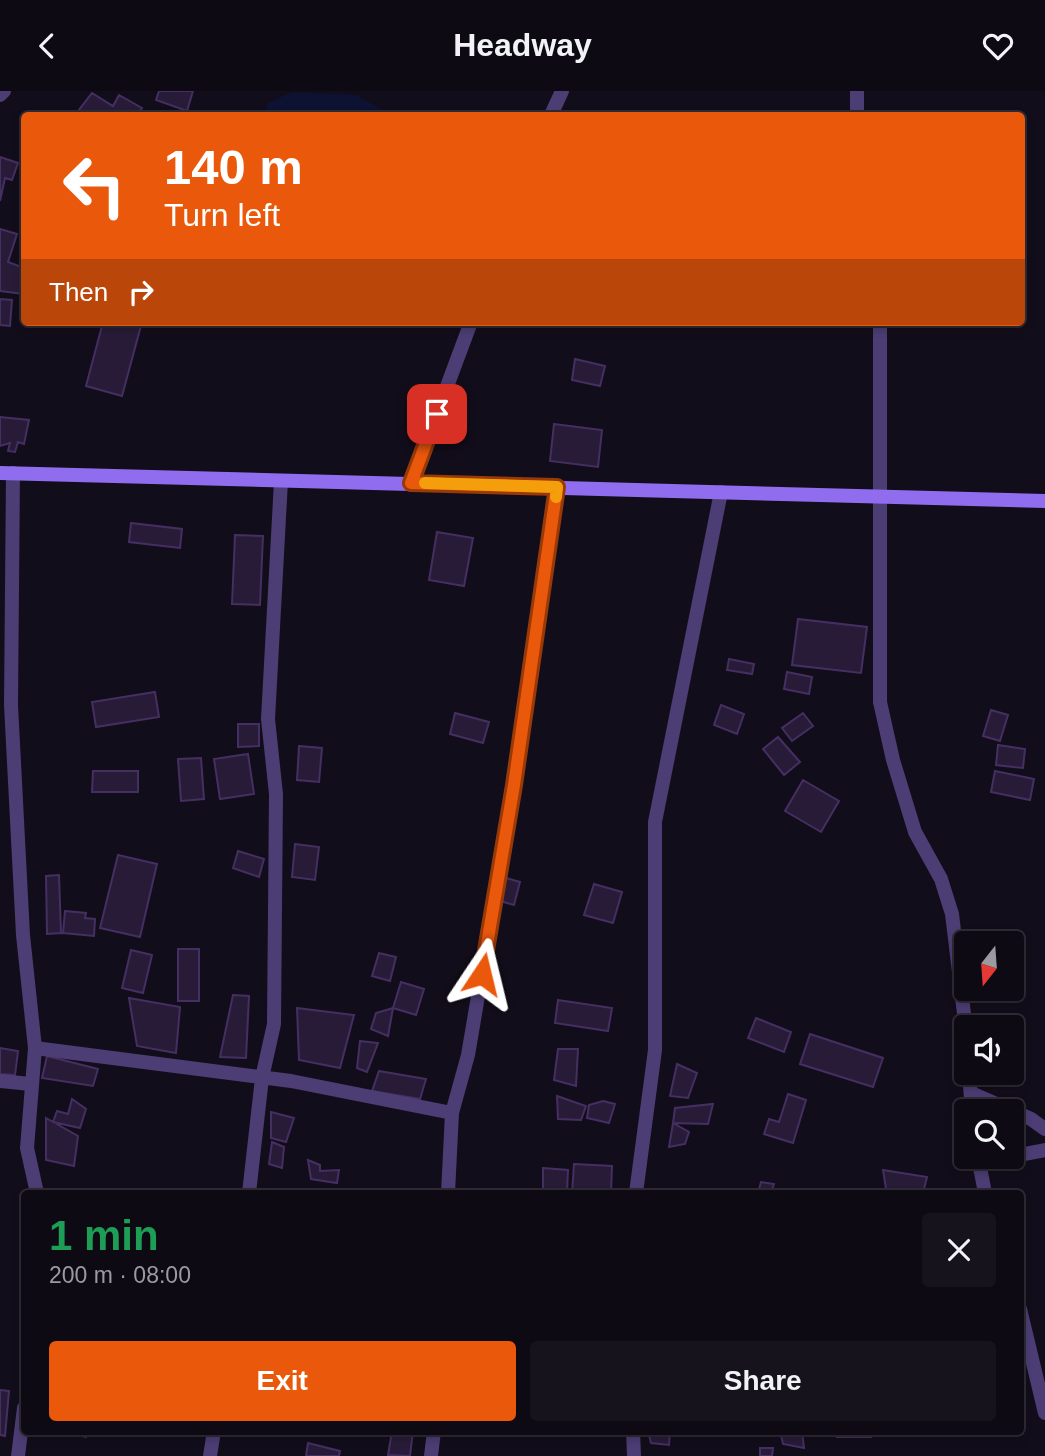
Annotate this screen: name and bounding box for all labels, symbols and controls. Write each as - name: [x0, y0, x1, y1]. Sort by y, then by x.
- icon: back: [28, 27, 66, 65]
- text: Headway: [453, 27, 592, 63]
- icon: heart: [979, 27, 1017, 65]
- icon: left: [49, 140, 140, 231]
- text: 140 m: [164, 140, 303, 194]
- text: Turn left: [164, 197, 280, 233]
- icon: right: [122, 273, 160, 311]
- text: Then: [49, 277, 108, 307]
- pin: [407, 384, 467, 444]
- icon: arrive: [418, 395, 456, 433]
- north arrow: [954, 931, 1024, 1001]
- map controls: [954, 931, 1024, 1169]
- position arrow: [445, 937, 519, 1011]
- button: sound: [954, 1015, 1024, 1085]
- button: search: [954, 1099, 1024, 1169]
- text: 1 min: [49, 1212, 159, 1259]
- button: close: [922, 1213, 996, 1287]
- text: 200 m · 08:00: [49, 1262, 191, 1288]
- button: Exit: [49, 1341, 516, 1421]
- button: Share: [530, 1341, 996, 1421]

